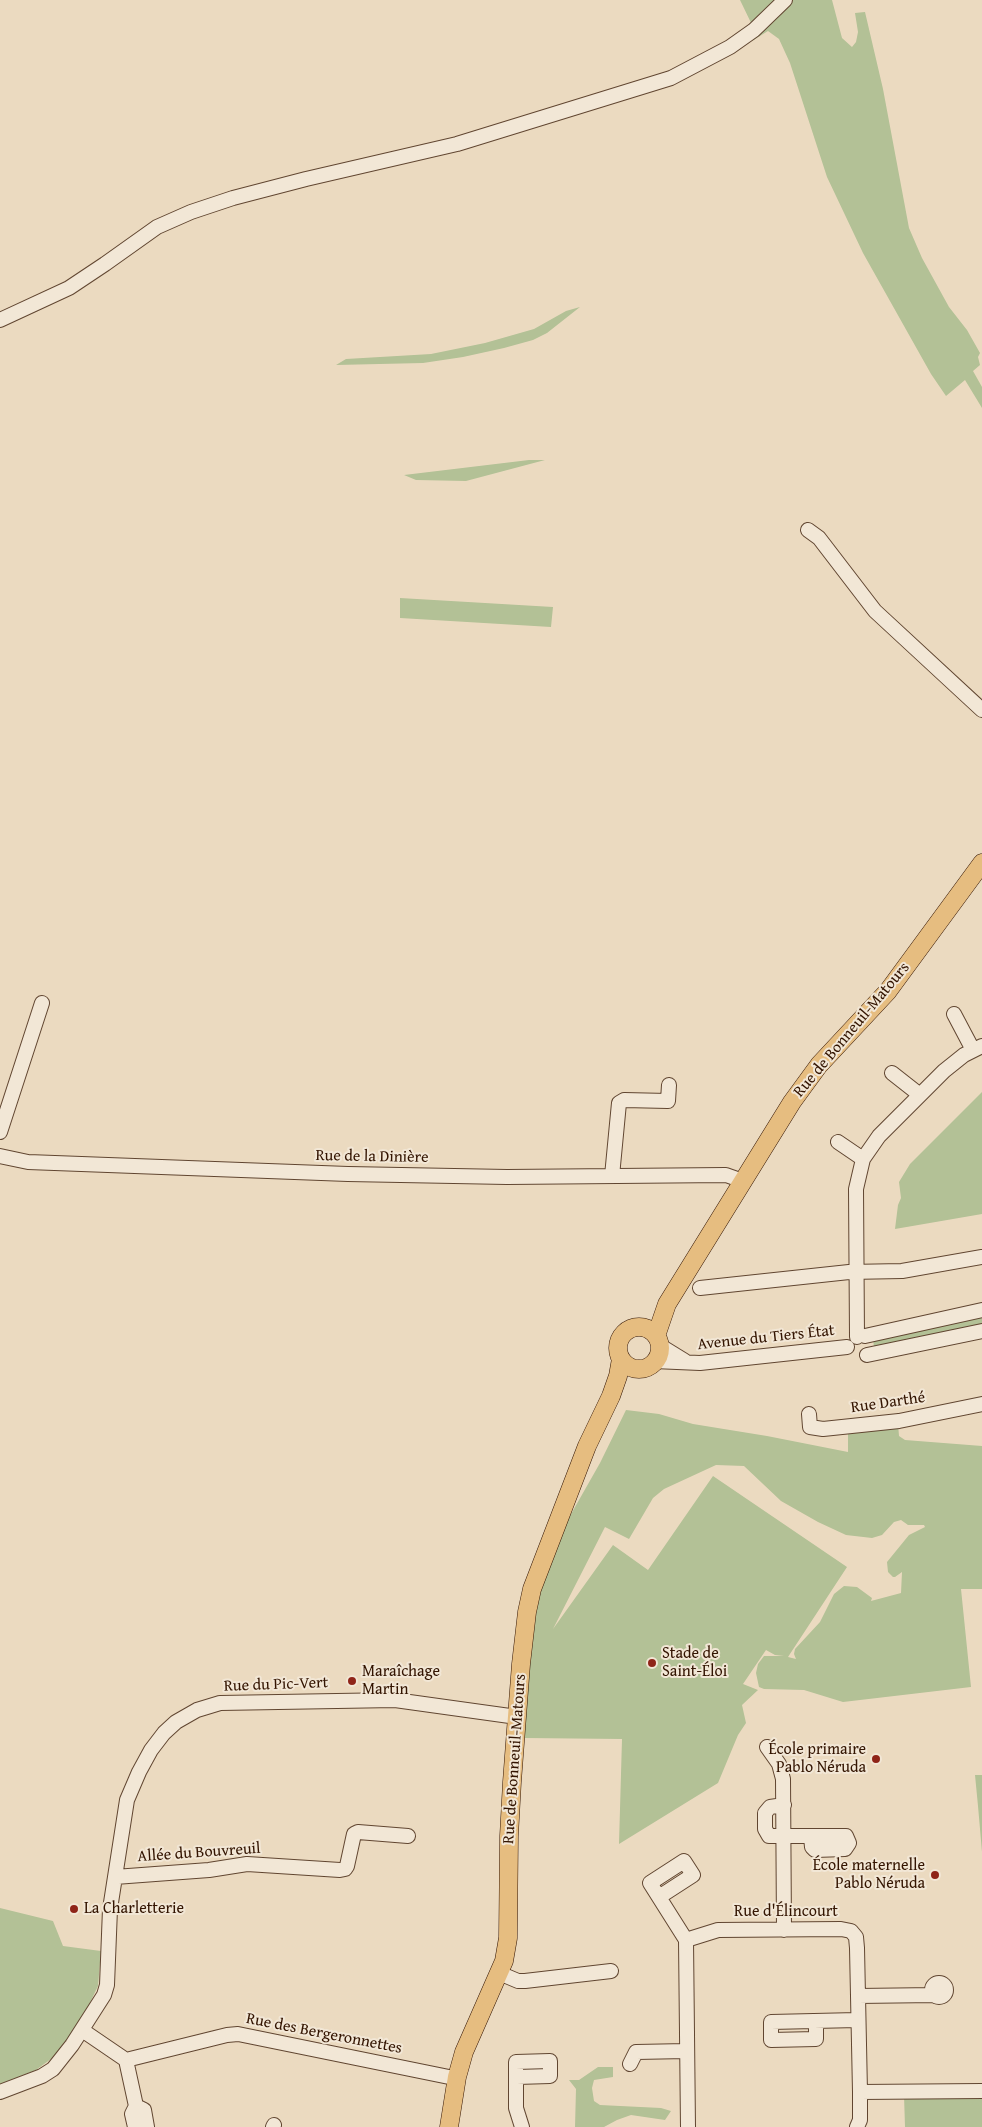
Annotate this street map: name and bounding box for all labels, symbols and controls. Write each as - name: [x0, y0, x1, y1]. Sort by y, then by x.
- street label: Rue de Bonneuil-Matours: [790, 959, 914, 1101]
- street label: Rue de la Dinière: [315, 1146, 429, 1168]
- street label: Avenue du Tiers État: [696, 1321, 836, 1355]
- street label: Rue Darthé: [850, 1388, 926, 1418]
- place label: Stade de Saint-Éloi: [662, 1644, 727, 1682]
- marker: Stade de Saint-Éloi: [646, 1657, 658, 1669]
- place label: Maraîchage Martin: [362, 1662, 440, 1700]
- street label: Rue de Bonneuil-Matours: [499, 1673, 531, 1845]
- street label: Rue du Pic-Vert: [223, 1674, 329, 1696]
- marker: Maraîchage Martin: [346, 1675, 358, 1687]
- place label: École primaire Pablo Néruda: [768, 1740, 866, 1778]
- marker: École primaire Pablo Néruda: [870, 1753, 882, 1765]
- street label: Allée du Bouvreuil: [137, 1839, 261, 1867]
- place label: École maternelle Pablo Néruda: [813, 1856, 925, 1894]
- marker: École maternelle Pablo Néruda: [929, 1869, 941, 1881]
- place label: La Charletterie: [84, 1899, 184, 1919]
- street label: Rue d'Élincourt: [734, 1902, 838, 1922]
- marker: La Charletterie: [68, 1903, 80, 1915]
- street label: Rue des Bergeronnettes: [244, 2009, 404, 2059]

